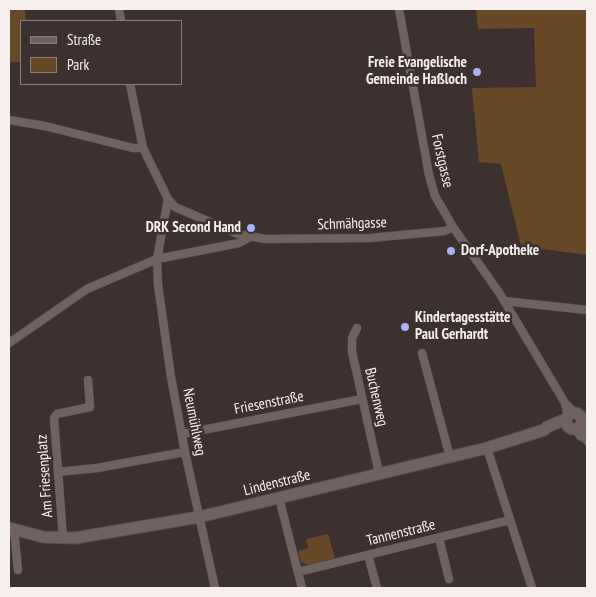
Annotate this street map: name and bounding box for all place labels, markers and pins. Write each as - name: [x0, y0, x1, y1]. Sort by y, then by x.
- place label: Freie Evangelische Gemeinde Haßloch: [366, 54, 467, 89]
- marker: Freie Evangelische Gemeinde Haßloch: [471, 66, 483, 78]
- place label: DRK Second Hand: [146, 219, 241, 237]
- marker: DRK Second Hand: [245, 222, 257, 234]
- place label: Dorf-Apotheke: [461, 242, 539, 260]
- marker: Dorf-Apotheke: [445, 245, 457, 257]
- place label: Kindertagesstätte Paul Gerhardt: [415, 309, 511, 344]
- marker: Kindertagesstätte Paul Gerhardt: [399, 321, 411, 333]

